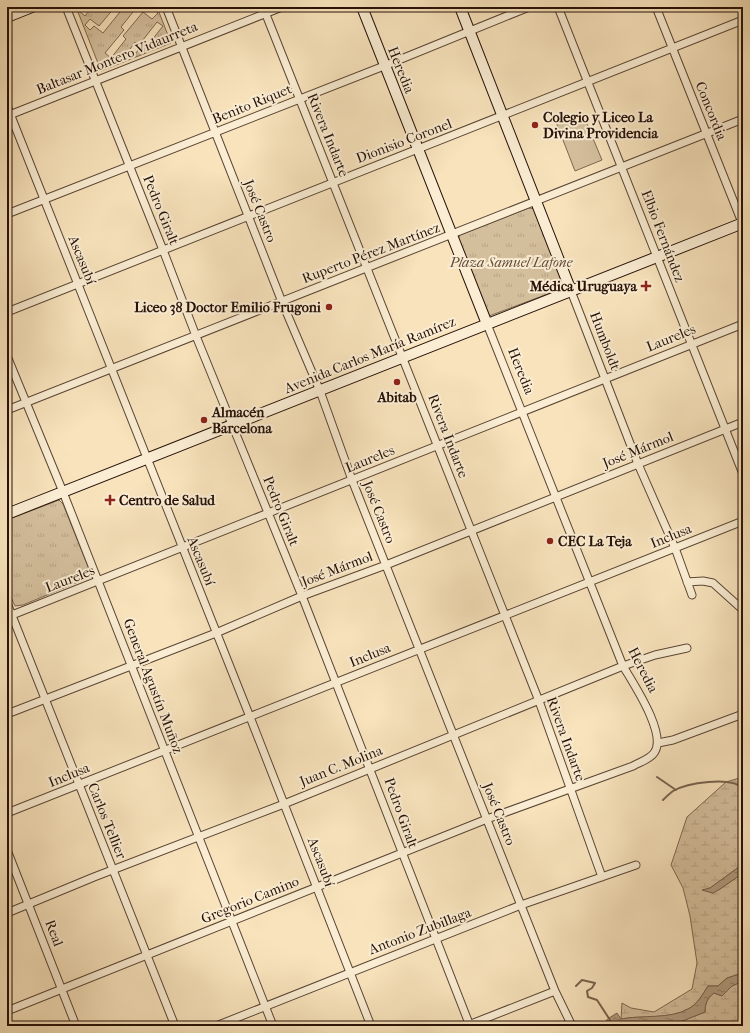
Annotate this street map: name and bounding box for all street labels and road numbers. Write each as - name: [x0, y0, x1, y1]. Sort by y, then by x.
- street label: Baltasar Montero Vidaurreta: [34, 18, 201, 98]
- street label: Heredia: [384, 44, 418, 96]
- street label: Concordia: [692, 79, 731, 143]
- street label: Benito Riquet: [210, 80, 294, 128]
- street label: Rivera Indarte: [304, 91, 353, 179]
- street label: Dionisio Coronel: [354, 115, 454, 167]
- street label: Pedro Giralt: [139, 173, 183, 247]
- street label: José Castro: [239, 176, 280, 245]
- street label: Elbio Fernández: [638, 187, 688, 285]
- street label: Ruperto Pérez Martínez: [300, 219, 442, 287]
- street label: Ascasubí: [64, 232, 100, 288]
- street label: Humboldt: [586, 309, 624, 373]
- street label: Avenida Carlos María Ramírez: [281, 313, 458, 398]
- street label: Laureles: [644, 320, 698, 356]
- street label: Heredia: [504, 345, 538, 397]
- street label: Rivera Indarte: [424, 392, 472, 481]
- street label: José Mármol: [599, 428, 676, 472]
- street label: Laureles: [343, 441, 397, 477]
- street label: Pedro Giralt: [259, 474, 303, 548]
- street label: José Castro: [358, 477, 399, 546]
- street label: Inclusa: [648, 520, 695, 552]
- street label: Ascasubí: [183, 533, 219, 589]
- street label: José Mármol: [298, 548, 375, 591]
- street label: Laureles: [43, 562, 97, 596]
- street label: General Agustín Muñoz: [119, 616, 187, 756]
- street label: Inclusa: [347, 639, 394, 671]
- street label: Heredia: [624, 644, 662, 696]
- street label: Rivera Indarte: [543, 694, 589, 784]
- street label: Juan C. Molina: [296, 741, 385, 791]
- street label: Inclusa: [46, 759, 93, 791]
- street label: Pedro Giralt: [380, 775, 422, 851]
- street label: José Castro: [478, 779, 519, 848]
- street label: Carlos Tellier: [84, 780, 130, 862]
- street label: Ascasubí: [304, 834, 338, 890]
- street label: Gregorio Camino: [199, 873, 301, 927]
- street label: Antonio Zubillaga: [366, 903, 474, 959]
- street label: Real: [41, 917, 67, 949]

